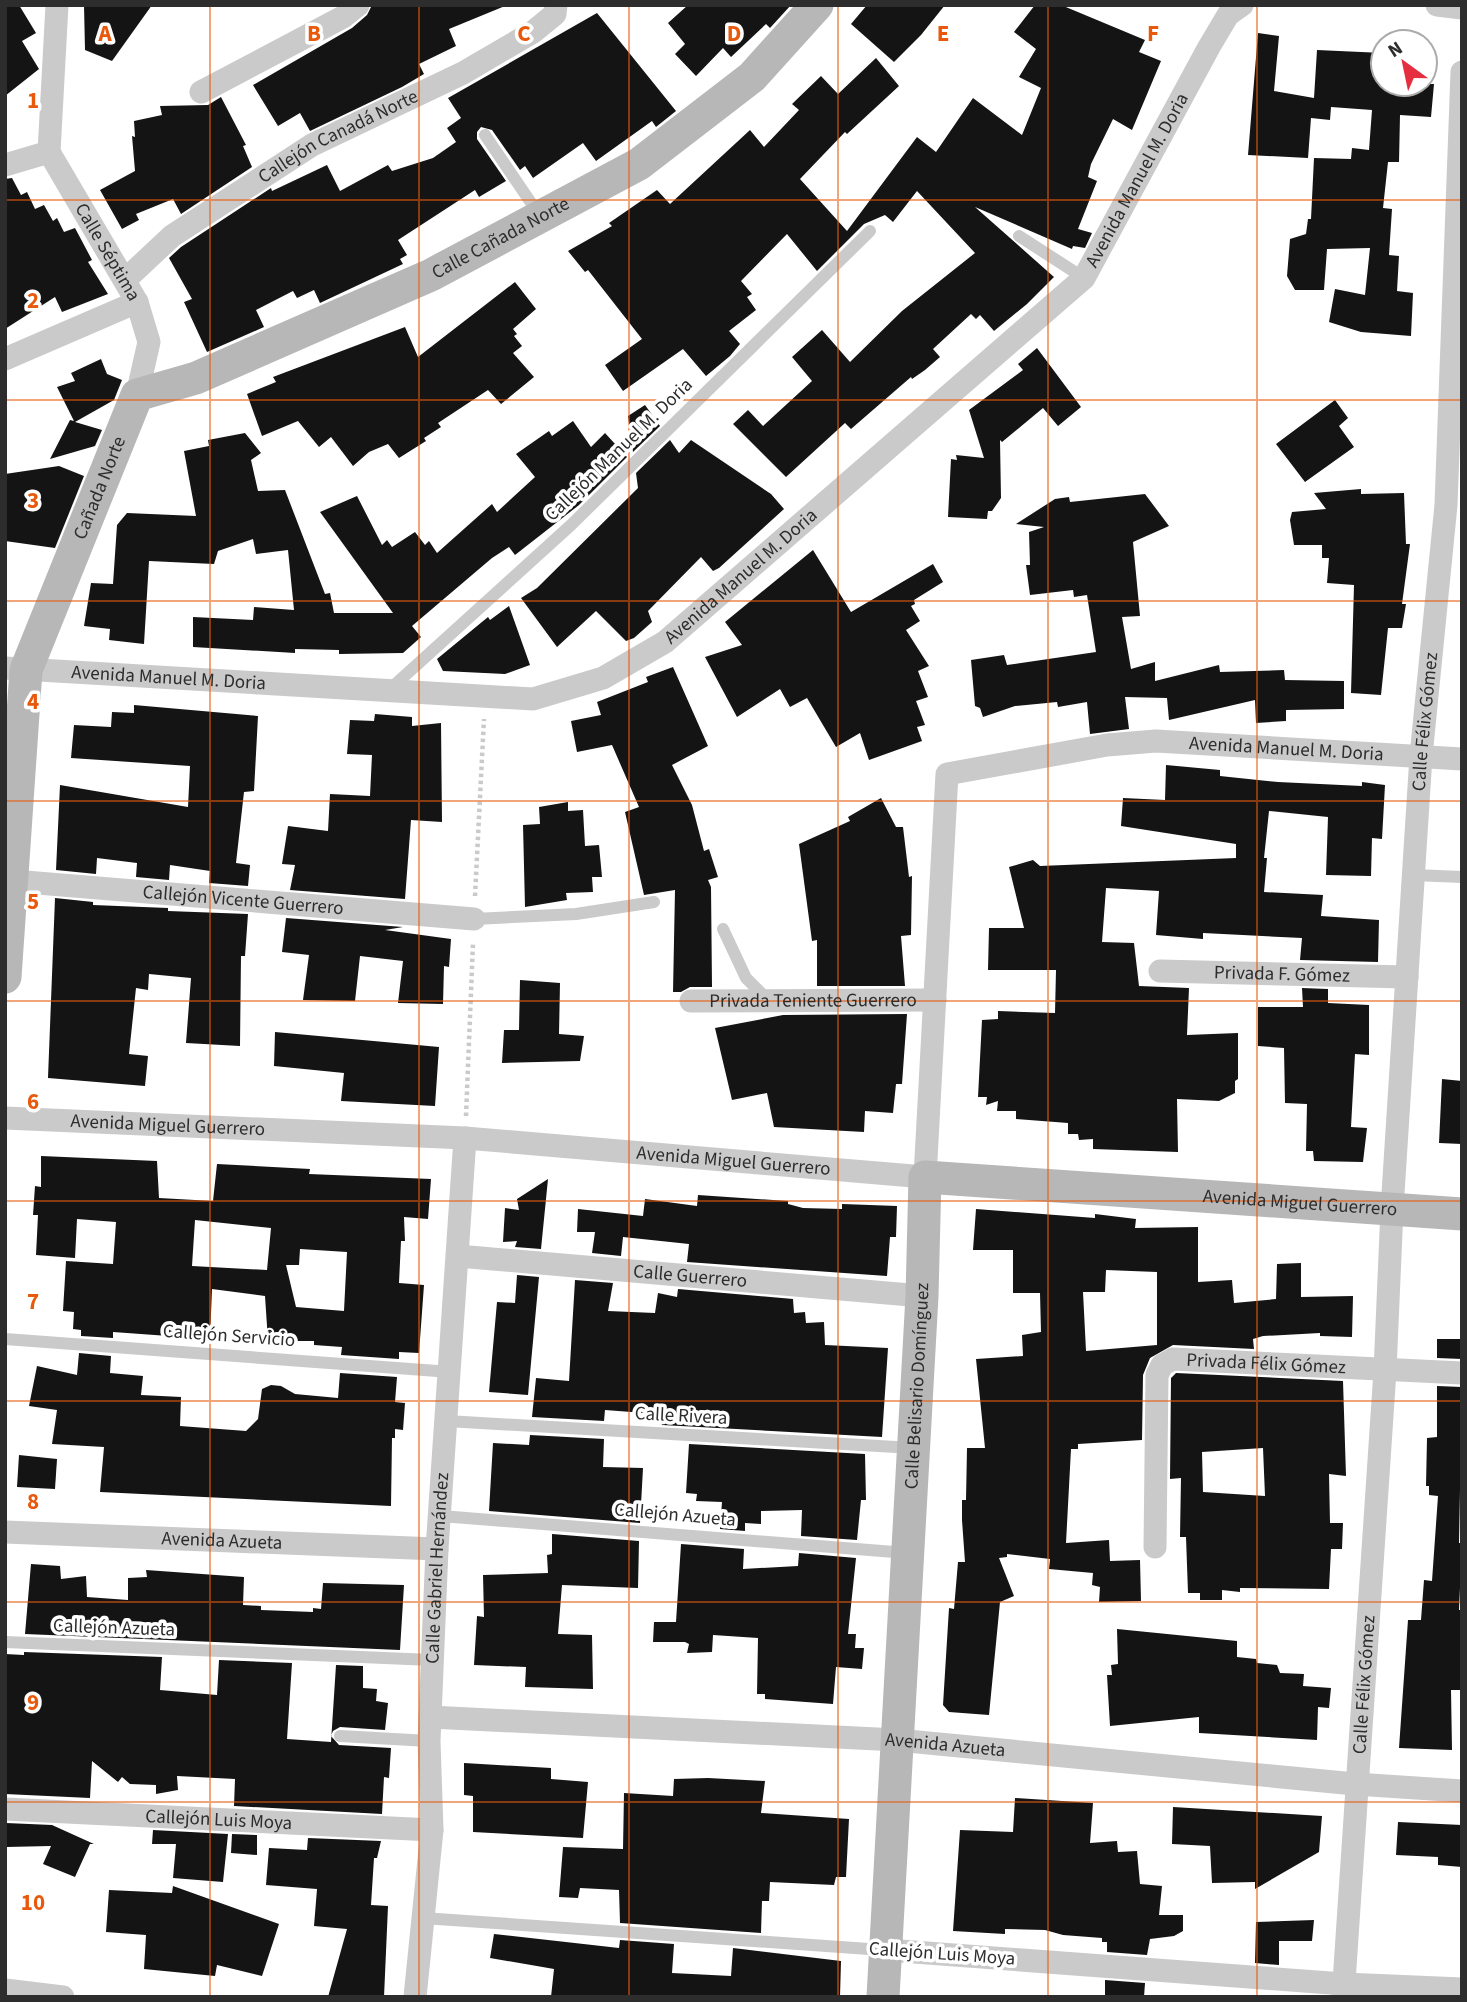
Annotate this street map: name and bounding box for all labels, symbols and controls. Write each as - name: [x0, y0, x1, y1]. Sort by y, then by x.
- text: A: [97, 17, 112, 50]
- text: B: [307, 17, 321, 50]
- text: C: [517, 17, 531, 50]
- text: D: [727, 17, 741, 50]
- text: E: [937, 17, 949, 50]
- text: F: [1147, 17, 1159, 50]
- north arrow: [1369, 28, 1439, 98]
- text: N: [1383, 35, 1408, 65]
- street label: Callejón Canadá Norte: [253, 83, 423, 190]
- text: 1: [27, 84, 39, 117]
- street label: Avenida Manuel M. Doria: [1079, 88, 1195, 272]
- street label: Calle Cañada Norte: [427, 190, 574, 286]
- street label: Calle Séptima: [68, 198, 147, 306]
- text: 2: [27, 284, 39, 317]
- street label: Callejón Manuel M. Doria: [539, 372, 699, 528]
- street label: Cañada Norte: [67, 432, 132, 544]
- text: 3: [27, 484, 39, 517]
- street label: Avenida Manuel M. Doria: [658, 502, 823, 650]
- street label: Calle Félix Gómez: [1405, 651, 1445, 792]
- street label: Avenida Manuel M. Doria: [71, 658, 267, 697]
- text: 4: [27, 685, 39, 718]
- street label: Avenida Manuel M. Doria: [1188, 729, 1384, 768]
- street label: Callejón Vicente Guerrero: [142, 878, 345, 922]
- text: 5: [27, 885, 39, 918]
- street label: Privada F. Gómez: [1214, 959, 1350, 989]
- street label: Privada Teniente Guerrero: [709, 987, 917, 1014]
- text: 6: [27, 1085, 39, 1118]
- street label: Avenida Miguel Guerrero: [70, 1107, 266, 1143]
- street label: Avenida Miguel Guerrero: [635, 1139, 832, 1182]
- street label: Avenida Miguel Guerrero: [1202, 1183, 1398, 1223]
- street label: Calle Guerrero: [632, 1258, 748, 1294]
- street label: Calle Belisario Domínguez: [898, 1282, 936, 1490]
- text: 7: [27, 1285, 39, 1318]
- street label: Callejón Servicio: [162, 1318, 296, 1354]
- street label: Privada Félix Gómez: [1186, 1346, 1347, 1381]
- street label: Calle Rivera: [634, 1400, 728, 1432]
- street label: Calle Gabriel Hernández: [419, 1472, 456, 1664]
- text: 8: [27, 1485, 39, 1518]
- street label: Callejón Azueta: [613, 1496, 737, 1534]
- street label: Avenida Azueta: [161, 1525, 283, 1556]
- street label: Callejón Azueta: [53, 1612, 175, 1644]
- street label: Calle Félix Gómez: [1346, 1614, 1382, 1755]
- text: 9: [27, 1686, 39, 1719]
- street label: Avenida Azueta: [884, 1726, 1007, 1764]
- street label: Callejón Luis Moya: [145, 1802, 293, 1837]
- text: 10: [21, 1886, 45, 1919]
- street label: Callejón Luis Moya: [868, 1935, 1016, 1973]

